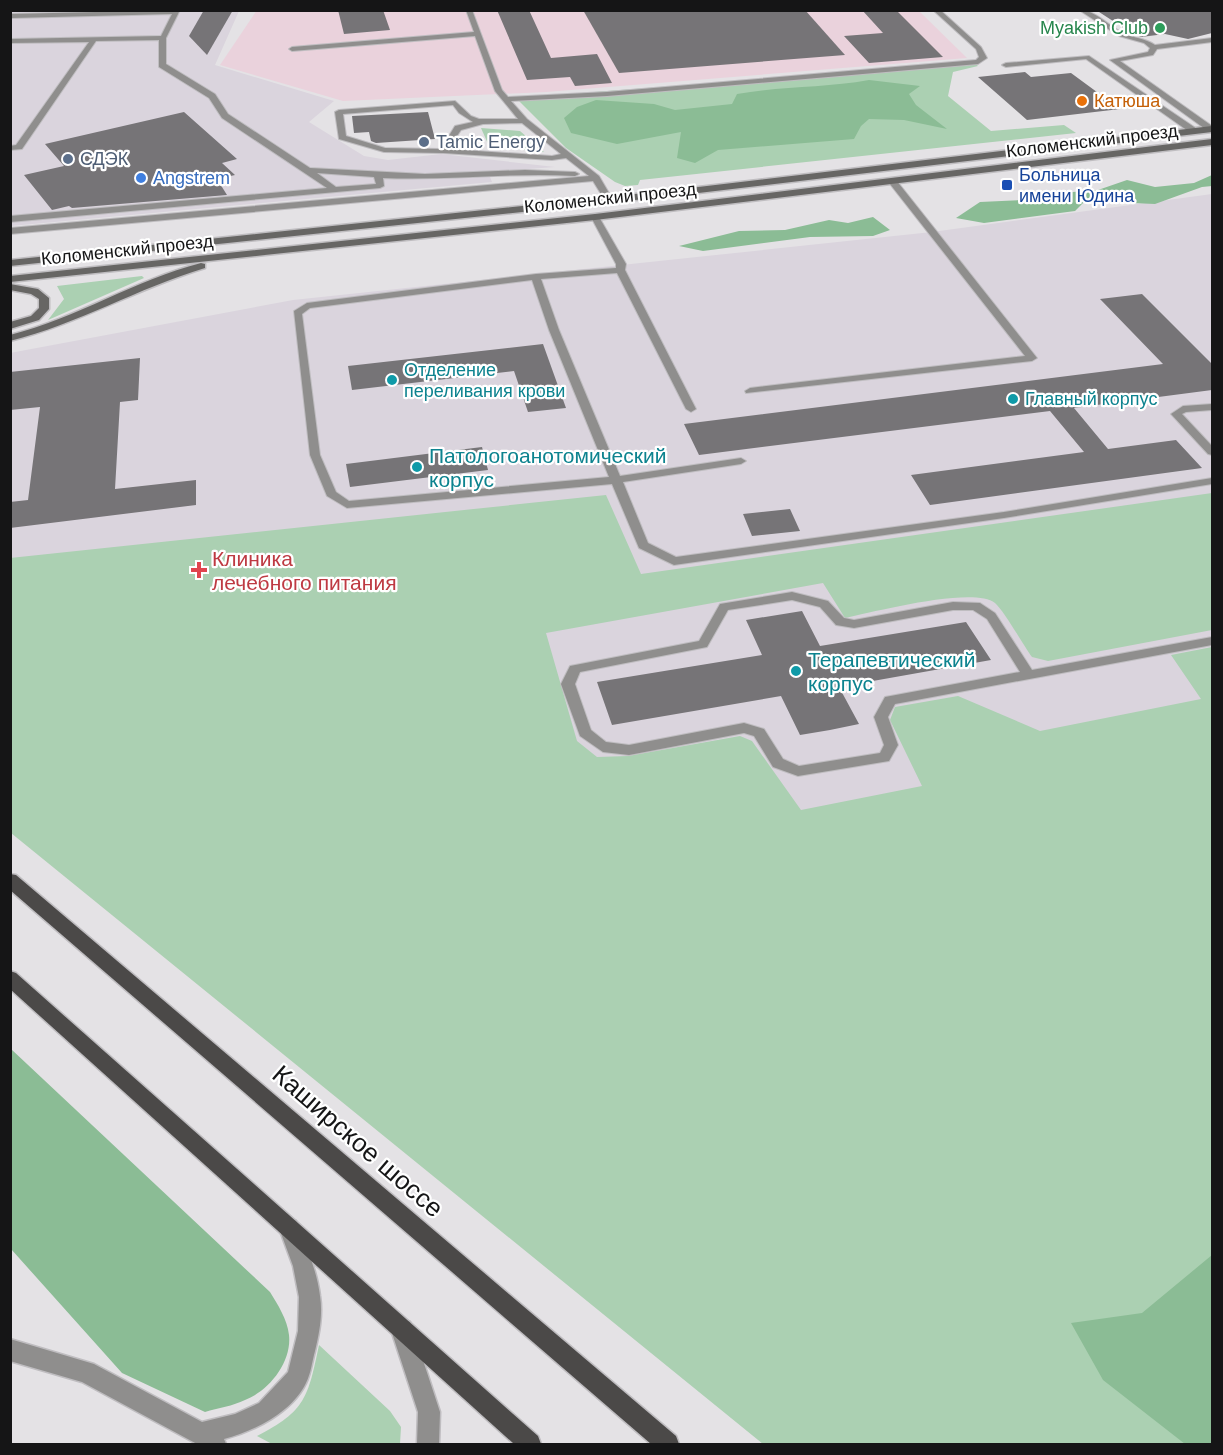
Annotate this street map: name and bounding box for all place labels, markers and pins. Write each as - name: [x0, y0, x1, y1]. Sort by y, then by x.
- place label: Myakish Club: [1040, 18, 1148, 38]
- marker: Myakish Club: [1153, 21, 1167, 35]
- place label: Катюша: [1094, 91, 1161, 111]
- marker: Катюша: [1075, 94, 1089, 108]
- place label: Tamic Energy: [436, 132, 545, 152]
- marker: Tamic Energy: [417, 135, 431, 149]
- place label: СДЭК: [80, 149, 129, 169]
- marker: СДЭК: [61, 152, 75, 166]
- place label: Больница имени Юдина: [1019, 165, 1135, 206]
- place label: Angstrem: [153, 168, 230, 188]
- marker: Angstrem: [134, 171, 148, 185]
- marker: Больница имени Юдина: [1000, 178, 1014, 192]
- place label: Отделение переливания крови: [404, 360, 565, 401]
- marker: Отделение переливания крови: [385, 373, 399, 387]
- place label: Главный корпус: [1025, 389, 1157, 409]
- marker: Главный корпус: [1006, 392, 1020, 406]
- place label: Патологоанотомический корпус: [429, 444, 666, 491]
- marker: Патологоанотомический корпус: [410, 460, 424, 474]
- place label: Клиника лечебного питания: [212, 547, 397, 594]
- marker: Клиника лечебного питания: [190, 561, 208, 579]
- place label: Терапевтический корпус: [808, 648, 976, 695]
- marker: Терапевтический корпус: [789, 664, 803, 678]

